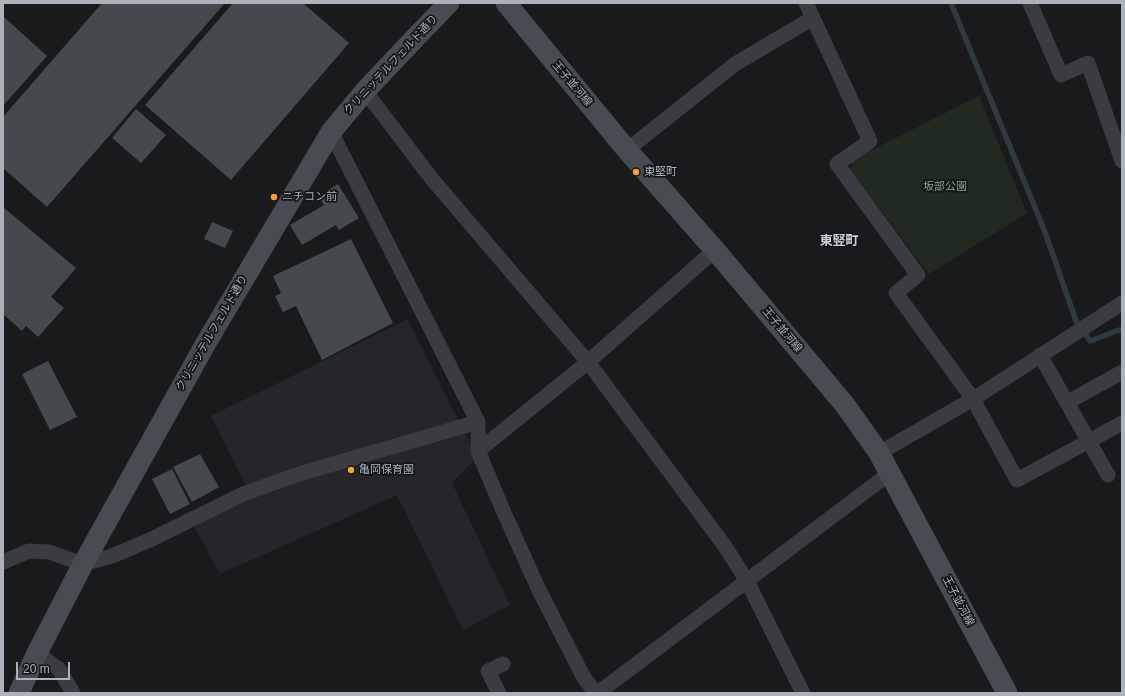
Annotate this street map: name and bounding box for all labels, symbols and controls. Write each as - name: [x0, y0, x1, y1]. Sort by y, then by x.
- street label: クリニッテルフェルド通り: [341, 12, 441, 118]
- street label: 王子並河線: [549, 59, 595, 109]
- place label: 東堅町: [644, 165, 677, 179]
- marker: 東堅町: [631, 167, 641, 177]
- park label: 坂部公園: [923, 180, 967, 194]
- place label: ニチコン前: [282, 190, 337, 204]
- marker: ニチコン前: [269, 192, 279, 202]
- district label: 東竪町: [820, 233, 858, 249]
- street label: クリニッテルフェルド通り: [173, 273, 251, 393]
- street label: 王子並河線: [759, 305, 805, 355]
- place label: 亀岡保育園: [359, 463, 414, 477]
- marker: 亀岡保育園: [346, 465, 356, 475]
- street label: 王子並河線: [939, 574, 977, 628]
- scale bar: [18, 654, 72, 680]
- text: 20 m: [23, 662, 50, 676]

